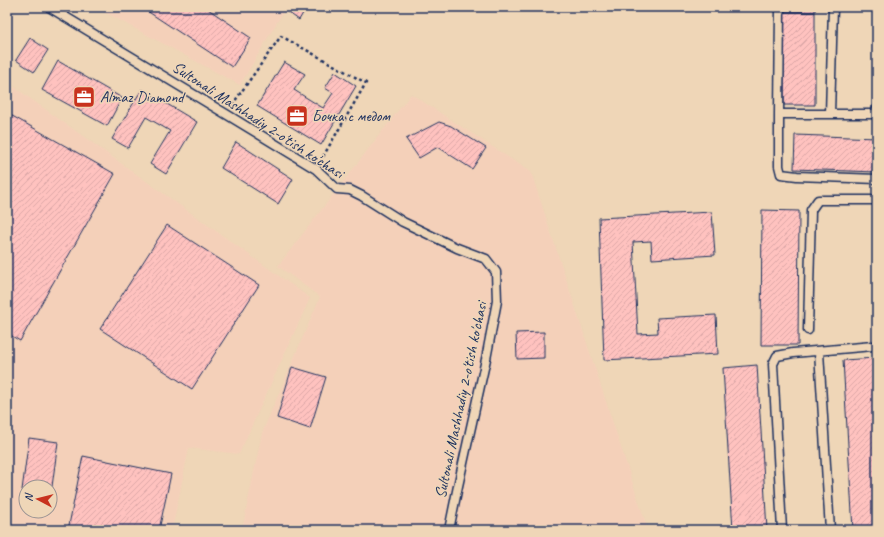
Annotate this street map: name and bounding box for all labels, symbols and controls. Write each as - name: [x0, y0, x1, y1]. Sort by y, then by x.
- street label: Sultonali Mashhadiy 2-o'tish ko'chasi: [169, 57, 349, 184]
- office icon: Almaz Diamond: [71, 84, 97, 110]
- place label: Almaz Diamond: [100, 87, 186, 107]
- office icon: Бочка с медом: [284, 103, 310, 129]
- place label: Бочка с медом: [312, 106, 391, 126]
- street label: Sultonali Mashhadiy 2-o'tish ko'chasi: [430, 298, 492, 500]
- north arrow: [18, 479, 58, 519]
- text: N: [21, 491, 36, 502]

